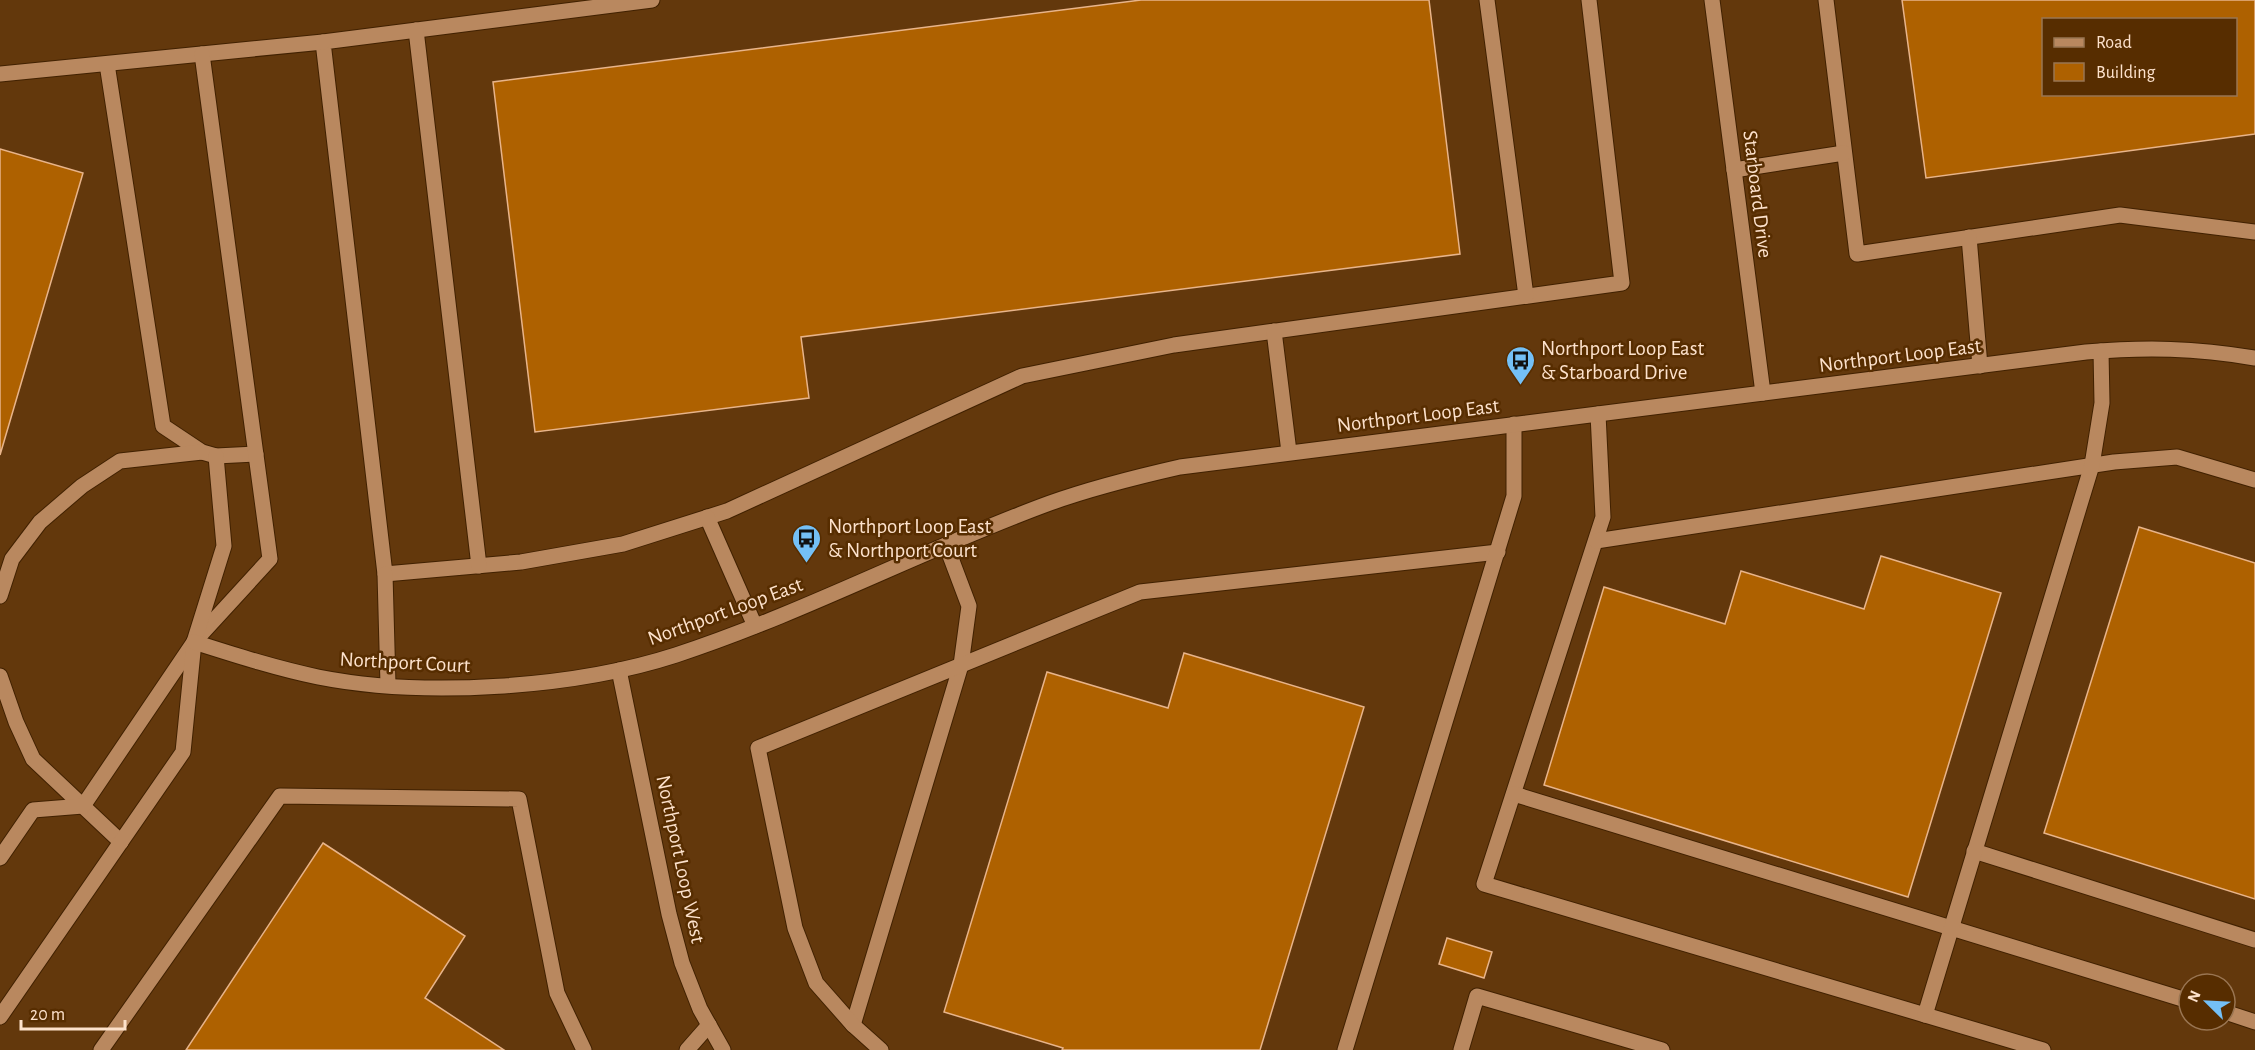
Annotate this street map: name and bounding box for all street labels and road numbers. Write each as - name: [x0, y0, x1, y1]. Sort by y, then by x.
- street label: Starboard Drive: [1739, 129, 1776, 259]
- street label: Northport Loop East: [1818, 335, 1983, 376]
- street label: Northport Loop East: [1336, 395, 1501, 436]
- street label: Northport Loop East: [645, 574, 806, 649]
- street label: Northport Court: [339, 649, 471, 676]
- street label: Northport Loop West: [652, 773, 709, 945]

